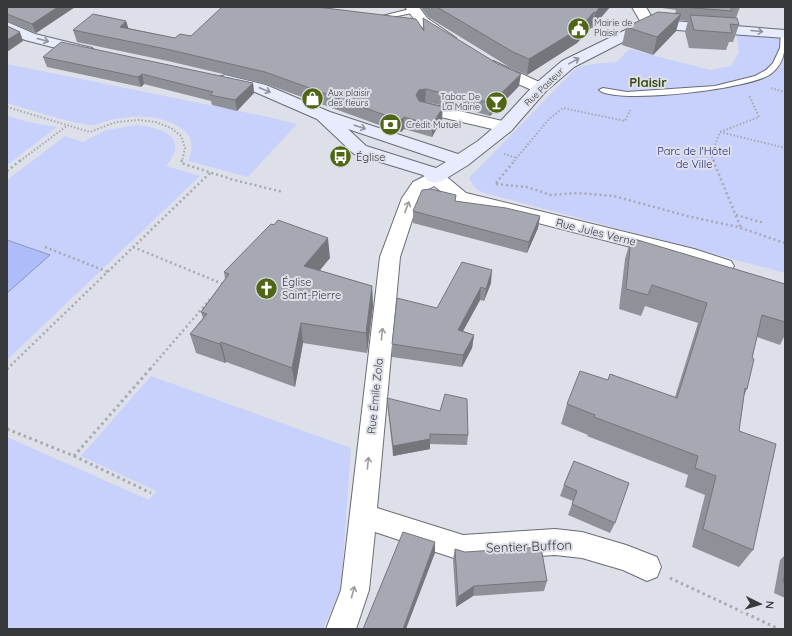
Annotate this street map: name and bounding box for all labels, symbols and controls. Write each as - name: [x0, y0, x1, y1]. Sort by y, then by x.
- public building icon: Mairie de Plaisir: [566, 15, 592, 41]
- place label: Mairie de Plaisir: [594, 17, 632, 38]
- one-way arrow: [750, 27, 763, 35]
- one-way arrow: [36, 37, 49, 44]
- one-way arrow: [568, 57, 580, 65]
- street label: Rue Pasteur: [522, 65, 566, 108]
- district label: Plaisir: [629, 74, 667, 90]
- shop icon: Aux plaisir des fleurs: [300, 85, 326, 111]
- one-way arrow: [259, 87, 271, 95]
- place label: Aux plaisir des fleurs: [328, 87, 371, 108]
- bar icon: Tabac De La Mairie: [483, 89, 509, 115]
- place label: Tabac De La Mairie: [440, 91, 480, 112]
- bank icon: Crédit Mutuel: [377, 112, 403, 138]
- place label: Crédit Mutuel: [406, 119, 461, 130]
- one-way arrow: [353, 124, 365, 132]
- bus stop icon: Église: [328, 144, 354, 170]
- park label: Parc de l'Hôtel de Ville: [657, 144, 731, 171]
- place label: Église: [356, 150, 385, 164]
- one-way arrow: [404, 202, 412, 214]
- street label: Rue Jules Verne: [554, 215, 638, 249]
- church icon: Église Saint-Pierre: [254, 275, 280, 301]
- place label: Église Saint-Pierre: [282, 275, 341, 302]
- one-way arrow: [378, 328, 385, 341]
- street label: Rue Émile Zola: [364, 358, 386, 434]
- one-way arrow: [364, 457, 372, 470]
- street label: Sentier Buffon: [486, 537, 572, 555]
- north arrow: [740, 584, 780, 624]
- one-way arrow: [350, 586, 358, 599]
- text: N: [763, 600, 777, 610]

